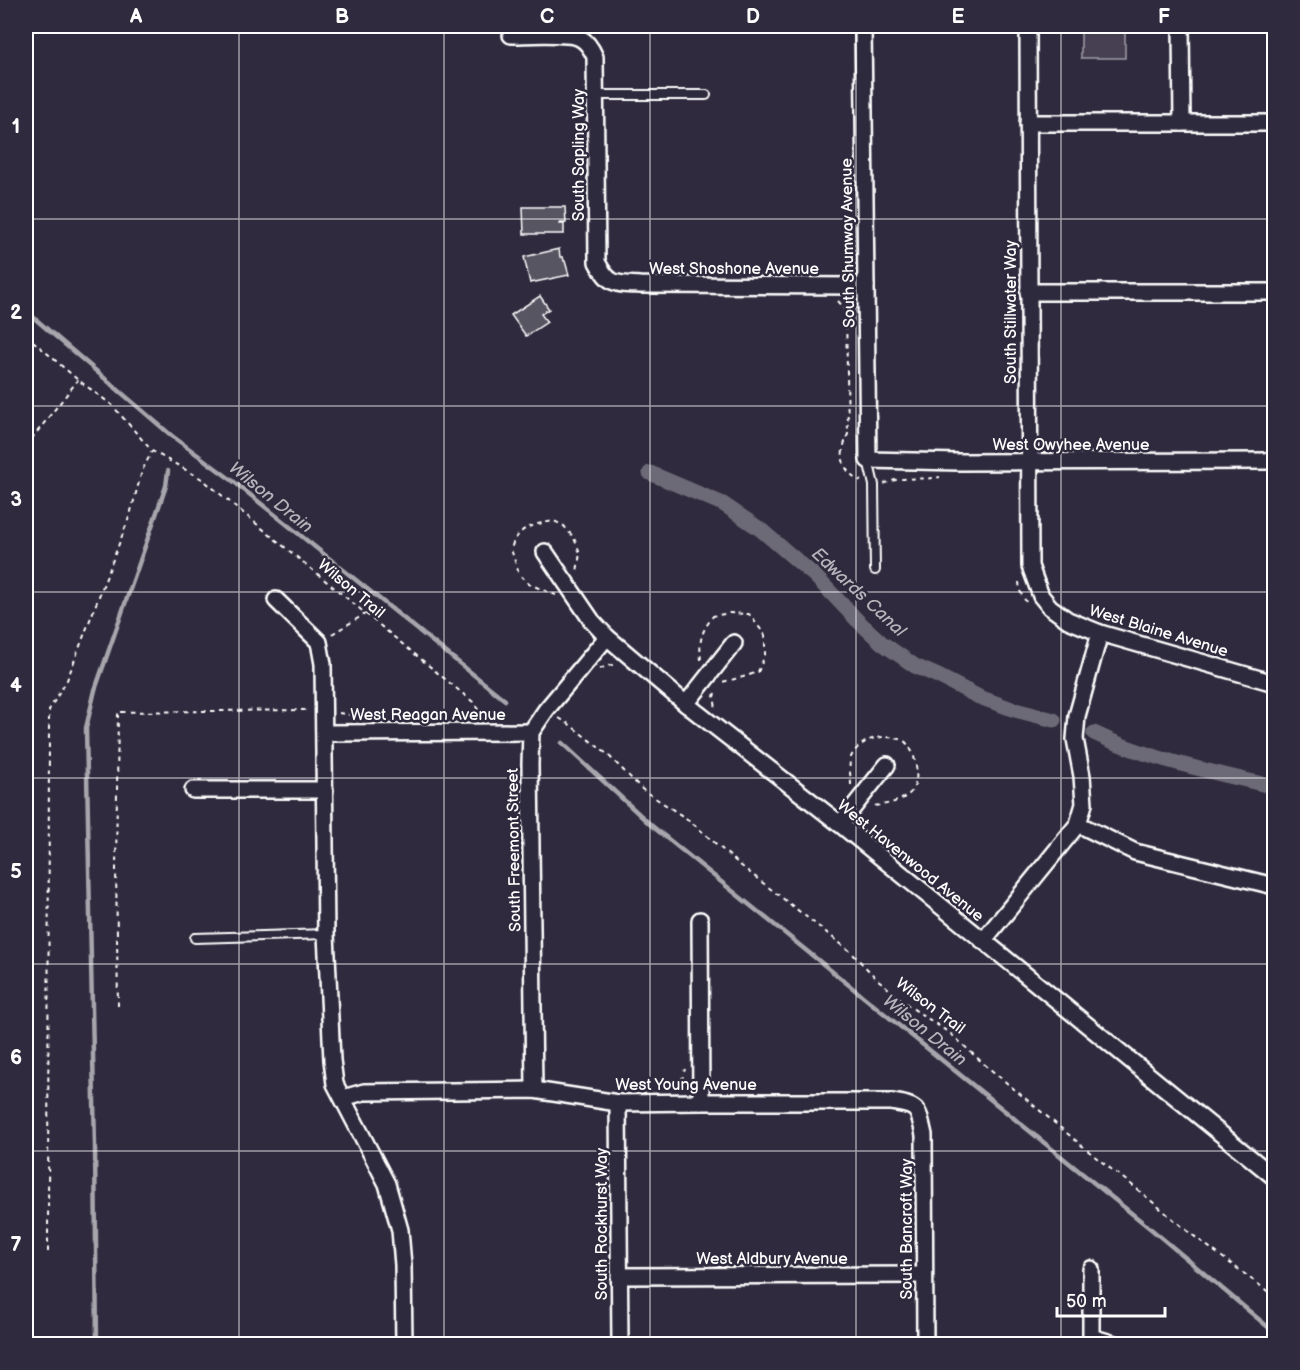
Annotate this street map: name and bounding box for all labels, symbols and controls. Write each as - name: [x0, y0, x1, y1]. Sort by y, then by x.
- text: A: [129, 5, 143, 29]
- text: B: [335, 5, 349, 29]
- text: C: [540, 5, 554, 29]
- text: D: [746, 5, 760, 29]
- text: E: [952, 5, 965, 29]
- text: F: [1158, 5, 1170, 29]
- street label: South Sapling Way: [570, 88, 589, 221]
- text: 1: [12, 115, 20, 139]
- street label: South Shumway Avenue: [838, 157, 859, 328]
- street label: South Stillwater Way: [1002, 239, 1021, 384]
- street label: West Shoshone Avenue: [649, 260, 820, 279]
- text: 2: [10, 301, 22, 325]
- street label: West Owyhee Avenue: [993, 436, 1150, 455]
- water label: Wilson Drain: [225, 457, 317, 538]
- text: 3: [10, 488, 22, 512]
- water label: Edwards Canal: [807, 543, 911, 642]
- street label: Wilson Trail: [314, 556, 388, 623]
- street label: West Blaine Avenue: [1087, 601, 1231, 662]
- text: 4: [10, 674, 22, 698]
- street label: West Reagan Avenue: [350, 706, 506, 725]
- street label: South Freemont Street: [504, 768, 525, 932]
- street label: West Havenwood Avenue: [833, 796, 988, 926]
- text: 5: [10, 860, 22, 884]
- street label: Wilson Trail: [892, 974, 968, 1038]
- water label: Wilson Drain: [879, 990, 971, 1071]
- text: 6: [10, 1046, 22, 1070]
- street label: West Young Avenue: [615, 1076, 757, 1095]
- street label: South Rockhurst Way: [593, 1147, 612, 1300]
- street label: South Bancroft Way: [898, 1158, 917, 1300]
- text: 7: [10, 1233, 22, 1257]
- street label: West Aldbury Avenue: [696, 1250, 848, 1269]
- scale bar: [1057, 1280, 1165, 1318]
- text: 50 m: [1066, 1291, 1107, 1312]

